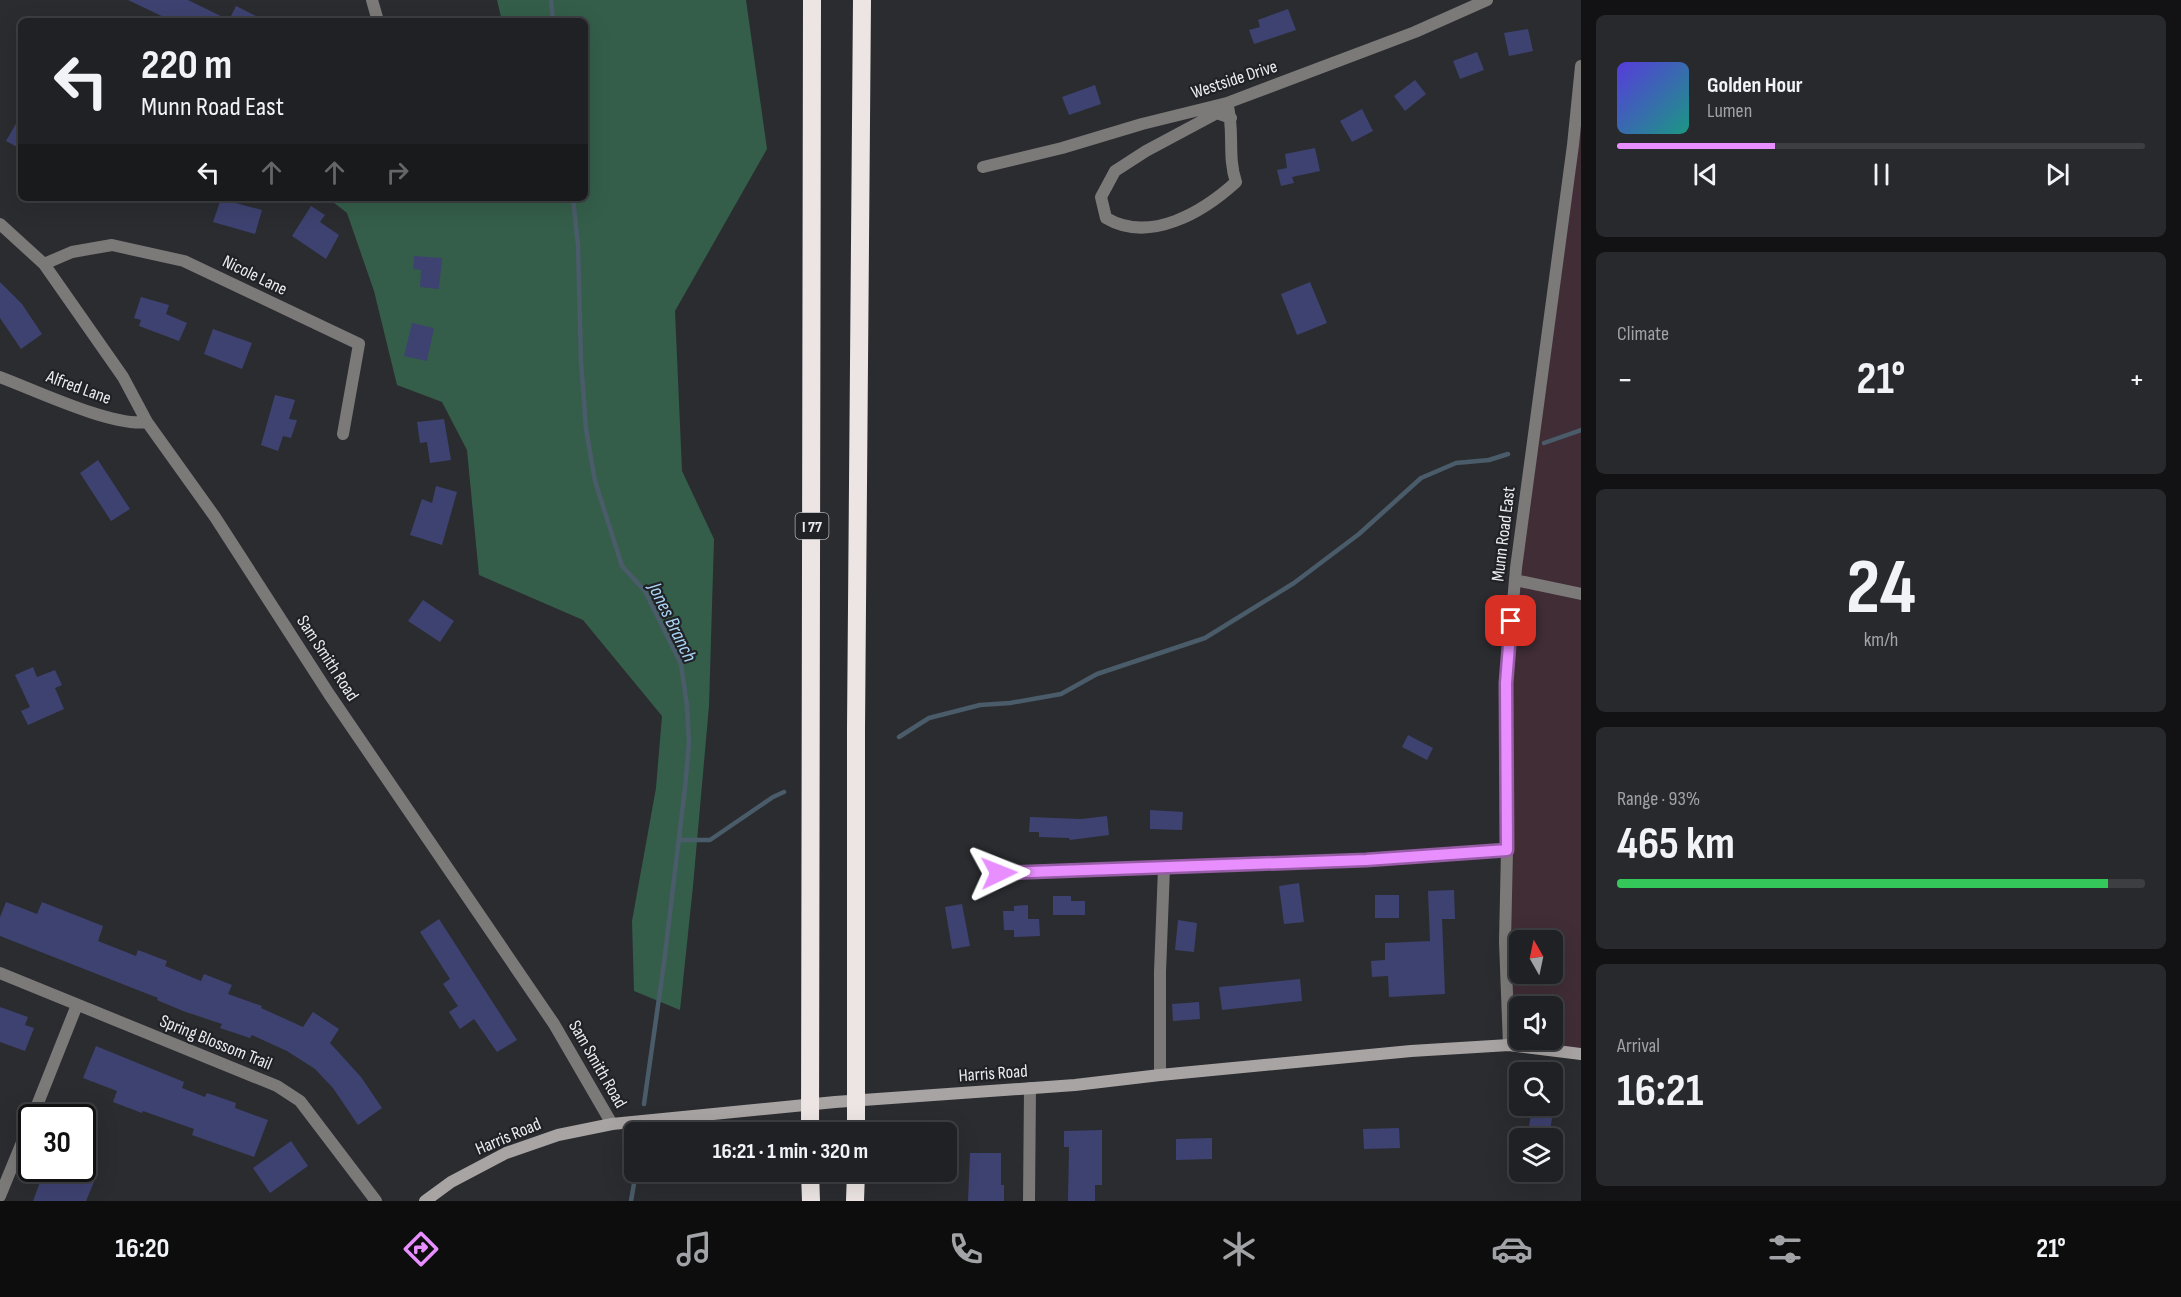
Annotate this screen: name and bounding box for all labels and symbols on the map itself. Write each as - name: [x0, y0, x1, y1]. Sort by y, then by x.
- street label: Westside Drive: [1188, 56, 1280, 103]
- street label: Nicole Lane: [219, 251, 290, 300]
- street label: Alfred Lane: [43, 366, 114, 409]
- street label: Munn Road East: [1487, 485, 1520, 583]
- road number: I 77: [796, 513, 828, 539]
- water label: Jones Branch: [642, 578, 702, 666]
- pin: [1485, 595, 1536, 646]
- street label: Sam Smith Road: [292, 612, 363, 705]
- position arrow: [967, 841, 1031, 905]
- north arrow: [1509, 930, 1563, 984]
- street label: Spring Blossom Trail: [157, 1010, 275, 1075]
- street label: Sam Smith Road: [564, 1017, 631, 1112]
- street label: Harris Road: [958, 1061, 1028, 1086]
- speed limit sign: 30: [18, 1104, 96, 1182]
- street label: Harris Road: [472, 1113, 544, 1160]

